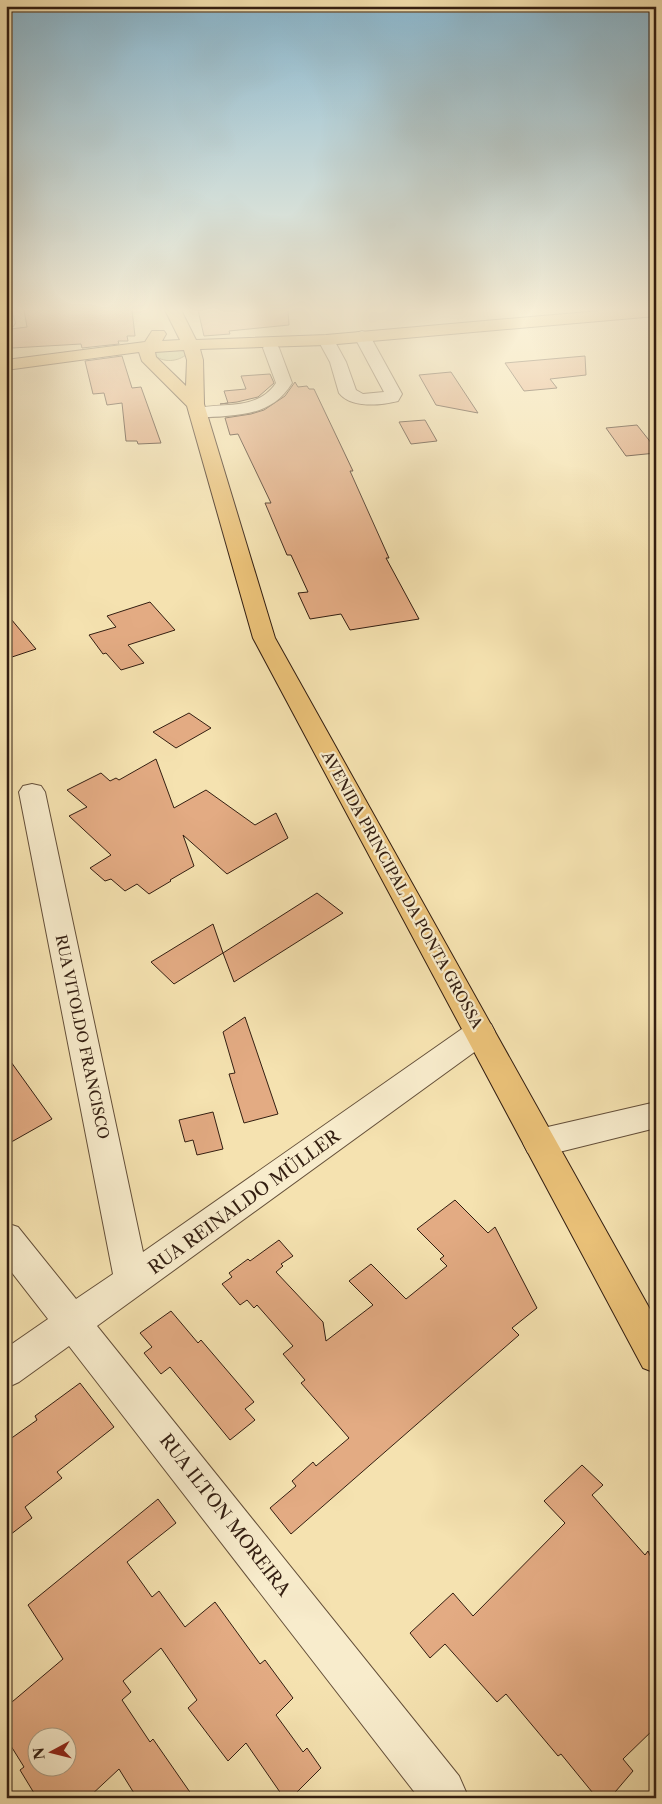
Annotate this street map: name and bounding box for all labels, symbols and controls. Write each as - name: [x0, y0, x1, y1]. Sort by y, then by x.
- street label: AVENIDA PRINCIPAL DA PONTA GROSSA: [317, 747, 487, 1033]
- street label: RUA VITOLDO FRANCISCO: [52, 933, 113, 1141]
- street label: RUA REINALDO MÜLLER: [143, 1124, 345, 1279]
- street label: RUA ILTON MOREIRA: [155, 1429, 296, 1601]
- north arrow: [28, 1726, 78, 1776]
- text: N: [29, 1746, 49, 1761]

